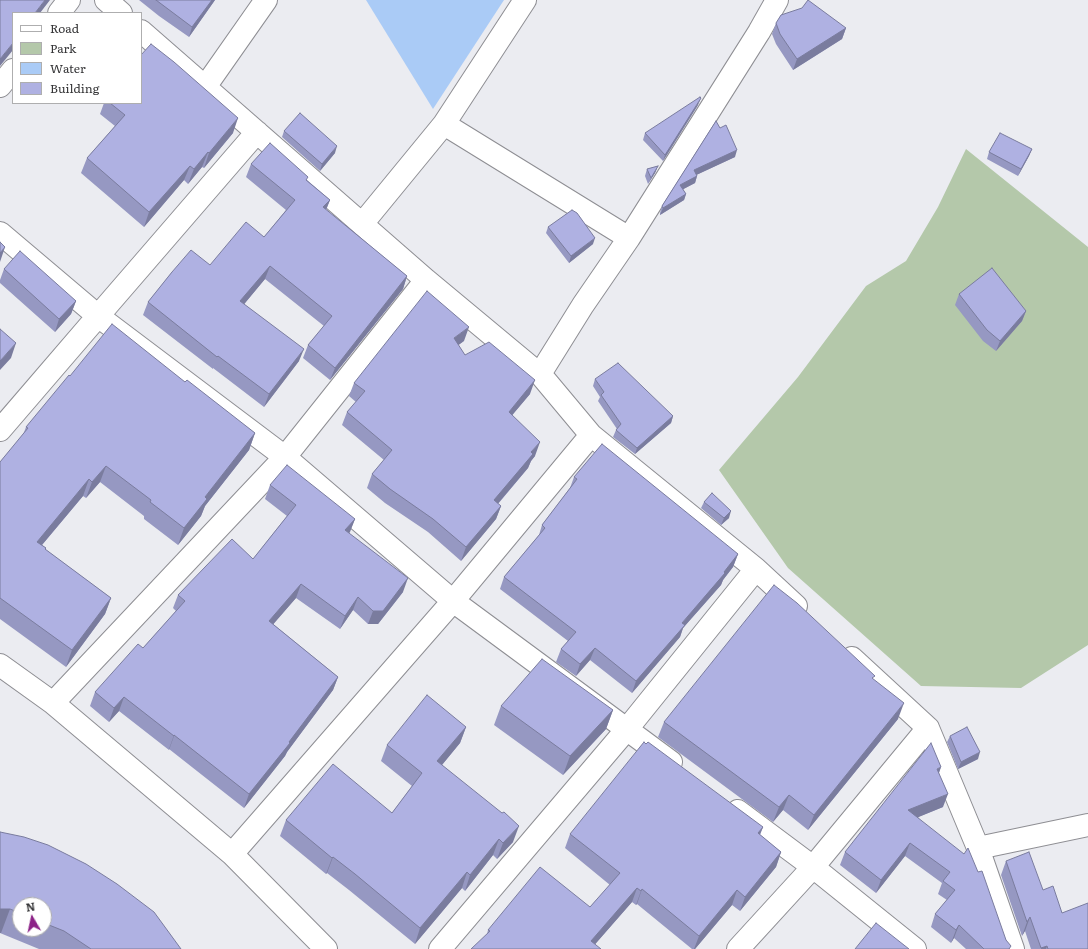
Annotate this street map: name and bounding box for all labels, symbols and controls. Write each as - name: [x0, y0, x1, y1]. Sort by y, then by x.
- legend: [12, 12, 142, 104]
- text: Road: [50, 19, 79, 37]
- text: Park: [50, 39, 76, 57]
- text: Water: [50, 59, 86, 77]
- text: Building: [50, 79, 99, 97]
- north arrow: [12, 897, 52, 937]
- text: N: [24, 898, 36, 915]

